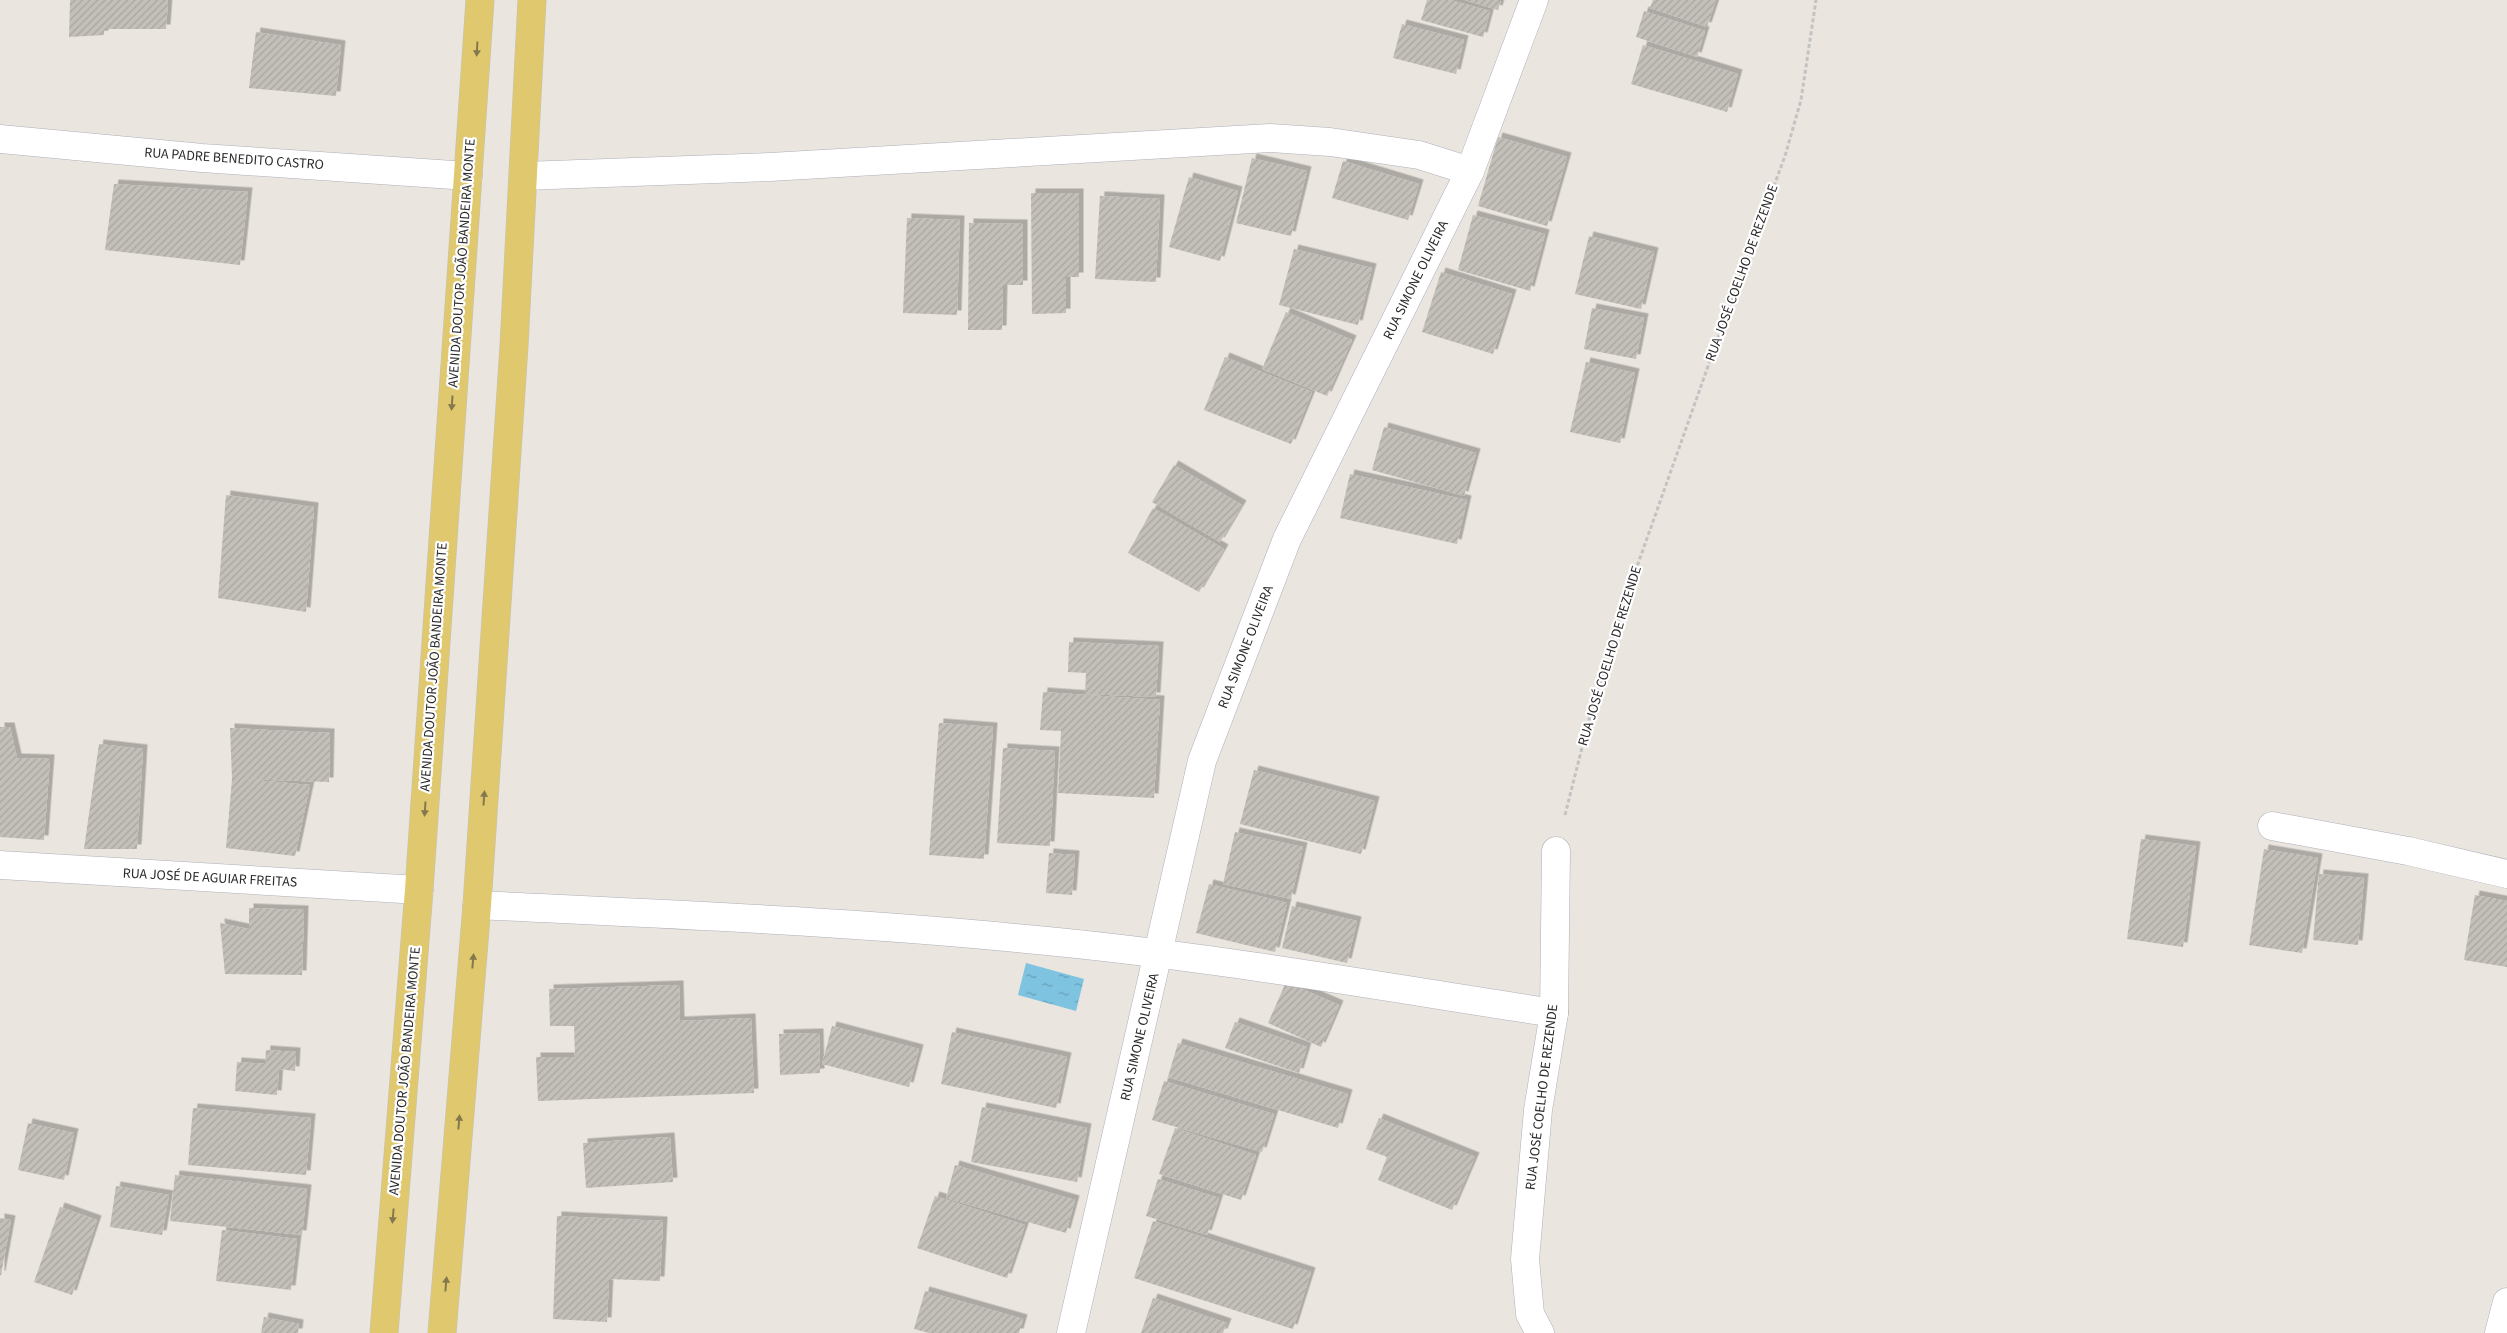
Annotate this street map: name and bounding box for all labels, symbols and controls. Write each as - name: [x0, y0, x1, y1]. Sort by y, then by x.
- one-way arrow: [472, 41, 480, 57]
- street label: AVENIDA DOUTOR JOÃO BANDEIRA MONTE: [443, 138, 481, 388]
- street label: RUA PADRE BENEDITO CASTRO: [144, 143, 324, 175]
- street label: RUA JOSÉ COELHO DE REZENDE: [1701, 182, 1783, 364]
- street label: RUA SIMONE OLIVEIRA: [1378, 217, 1454, 343]
- one-way arrow: [448, 395, 456, 411]
- street label: AVENIDA DOUTOR JOÃO BANDEIRA MONTE: [415, 542, 453, 792]
- street label: RUA JOSÉ COELHO DE REZENDE: [1573, 564, 1647, 748]
- street label: RUA SIMONE OLIVEIRA: [1213, 582, 1279, 712]
- one-way arrow: [481, 790, 489, 806]
- one-way arrow: [420, 802, 428, 818]
- street label: RUA JOSÉ DE AGUIAR FREITAS: [122, 863, 298, 893]
- street label: AVENIDA DOUTOR JOÃO BANDEIRA MONTE: [384, 946, 426, 1196]
- one-way arrow: [469, 952, 477, 968]
- street label: RUA SIMONE OLIVEIRA: [1116, 971, 1165, 1103]
- street label: RUA JOSÉ COELHO DE REZENDE: [1521, 1003, 1563, 1191]
- one-way arrow: [456, 1114, 464, 1130]
- one-way arrow: [389, 1208, 397, 1224]
- one-way arrow: [442, 1276, 450, 1292]

